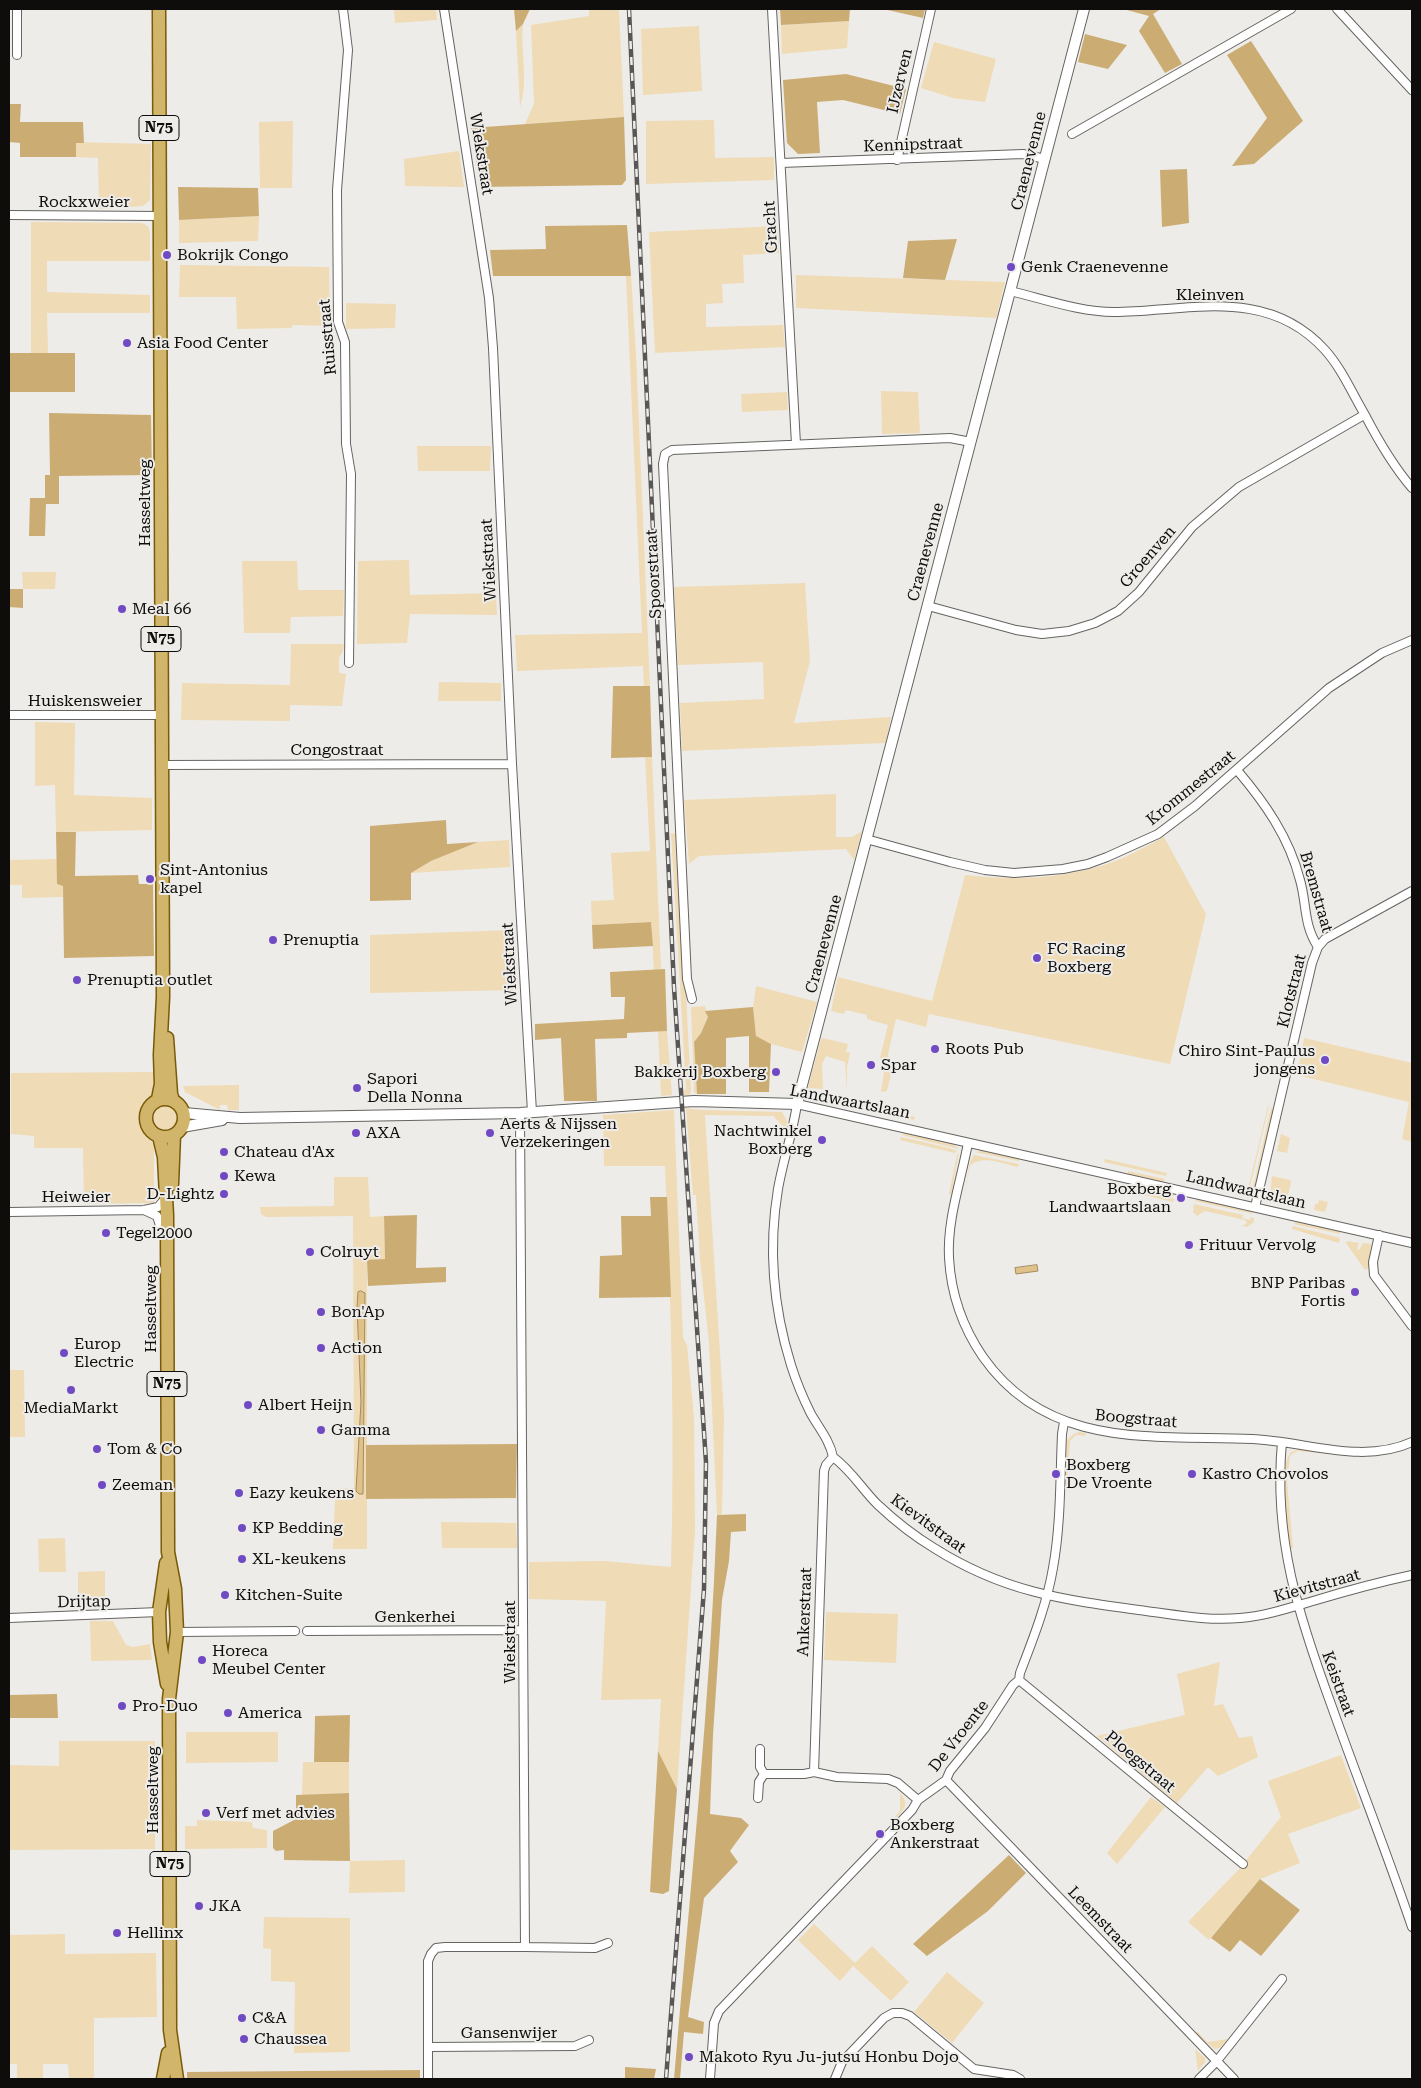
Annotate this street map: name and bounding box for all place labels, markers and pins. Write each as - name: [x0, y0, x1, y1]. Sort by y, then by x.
- place label: Bokrijk Congo: [177, 245, 289, 265]
- marker: Bokrijk Congo: [161, 249, 173, 261]
- place label: Genk Craenevenne: [1021, 257, 1168, 277]
- marker: Genk Craenevenne: [1005, 261, 1017, 273]
- place label: Asia Food Center: [137, 333, 268, 353]
- marker: Asia Food Center: [121, 337, 133, 349]
- place label: Meal 66: [132, 599, 191, 619]
- marker: Meal 66: [116, 603, 128, 615]
- place label: Sint-Antonius kapel: [160, 860, 268, 898]
- marker: Sint-Antonius kapel: [144, 873, 156, 885]
- place label: Prenuptia: [283, 930, 359, 950]
- marker: Prenuptia: [267, 934, 279, 946]
- place label: FC Racing Boxberg: [1047, 939, 1125, 977]
- marker: FC Racing Boxberg: [1031, 952, 1043, 964]
- place label: Prenuptia outlet: [87, 970, 212, 990]
- marker: Prenuptia outlet: [71, 974, 83, 986]
- place label: Roots Pub: [945, 1039, 1024, 1059]
- place label: Chiro Sint-Paulus jongens: [1178, 1041, 1315, 1079]
- marker: Roots Pub: [929, 1043, 941, 1055]
- marker: Chiro Sint-Paulus jongens: [1319, 1054, 1331, 1066]
- place label: Spar: [881, 1055, 917, 1075]
- marker: Spar: [865, 1059, 877, 1071]
- place label: Bakkerij Boxberg: [634, 1062, 766, 1082]
- marker: Bakkerij Boxberg: [770, 1066, 782, 1078]
- place label: Sapori Della Nonna: [367, 1069, 462, 1107]
- marker: Sapori Della Nonna: [351, 1082, 363, 1094]
- place label: Aerts & Nijssen Verzekeringen: [500, 1114, 617, 1152]
- place label: Nachtwinkel Boxberg: [714, 1121, 812, 1159]
- place label: AXA: [366, 1123, 401, 1143]
- marker: AXA: [350, 1127, 362, 1139]
- marker: Aerts & Nijssen Verzekeringen: [484, 1127, 496, 1139]
- marker: Nachtwinkel Boxberg: [816, 1134, 828, 1146]
- place label: Chateau d'Ax: [234, 1142, 334, 1162]
- marker: Chateau d'Ax: [218, 1146, 230, 1158]
- place label: Kewa: [234, 1166, 276, 1186]
- marker: Kewa: [218, 1170, 230, 1182]
- place label: Boxberg Landwaartslaan: [1049, 1179, 1171, 1217]
- place label: D-Lightz: [146, 1184, 214, 1204]
- marker: D-Lightz: [218, 1188, 230, 1200]
- marker: Boxberg Landwaartslaan: [1175, 1192, 1187, 1204]
- place label: Tegel2000: [116, 1223, 192, 1243]
- marker: Tegel2000: [100, 1227, 112, 1239]
- place label: Frituur Vervolg: [1199, 1235, 1315, 1255]
- marker: Frituur Vervolg: [1183, 1239, 1195, 1251]
- place label: Colruyt: [320, 1242, 379, 1262]
- marker: Colruyt: [304, 1246, 316, 1258]
- place label: BNP Paribas Fortis: [1250, 1273, 1345, 1311]
- marker: BNP Paribas Fortis: [1349, 1286, 1361, 1298]
- place label: Bon'Ap: [331, 1302, 385, 1322]
- marker: Bon'Ap: [315, 1306, 327, 1318]
- place label: Europ Electric: [74, 1334, 134, 1372]
- place label: Action: [331, 1338, 382, 1358]
- marker: Action: [315, 1342, 327, 1354]
- marker: Europ Electric: [58, 1347, 70, 1359]
- marker: MediaMarkt: [65, 1384, 77, 1396]
- place label: Albert Heijn: [258, 1395, 352, 1415]
- place label: MediaMarkt: [24, 1398, 118, 1418]
- marker: Albert Heijn: [242, 1399, 254, 1411]
- place label: Gamma: [331, 1420, 390, 1440]
- marker: Gamma: [315, 1424, 327, 1436]
- place label: Tom & Co: [107, 1439, 182, 1459]
- marker: Tom & Co: [91, 1443, 103, 1455]
- place label: Boxberg De Vroente: [1066, 1455, 1152, 1493]
- place label: Kastro Chovolos: [1202, 1464, 1328, 1484]
- marker: Boxberg De Vroente: [1050, 1468, 1062, 1480]
- marker: Kastro Chovolos: [1186, 1468, 1198, 1480]
- place label: Zeeman: [112, 1475, 173, 1495]
- marker: Zeeman: [96, 1479, 108, 1491]
- place label: Eazy keukens: [249, 1483, 354, 1503]
- marker: Eazy keukens: [233, 1487, 245, 1499]
- place label: KP Bedding: [252, 1518, 343, 1538]
- marker: KP Bedding: [236, 1522, 248, 1534]
- place label: XL-keukens: [252, 1549, 346, 1569]
- marker: XL-keukens: [236, 1553, 248, 1565]
- place label: Kitchen-Suite: [235, 1585, 343, 1605]
- marker: Kitchen-Suite: [219, 1589, 231, 1601]
- place label: Horeca Meubel Center: [212, 1641, 326, 1679]
- marker: Horeca Meubel Center: [196, 1654, 208, 1666]
- place label: Pro-Duo: [132, 1696, 198, 1716]
- marker: Pro-Duo: [116, 1700, 128, 1712]
- place label: America: [238, 1703, 302, 1723]
- marker: America: [222, 1707, 234, 1719]
- place label: Verf met advies: [216, 1803, 335, 1823]
- marker: Verf met advies: [200, 1807, 212, 1819]
- place label: Boxberg Ankerstraat: [890, 1815, 979, 1853]
- marker: Boxberg Ankerstraat: [874, 1828, 886, 1840]
- place label: JKA: [209, 1896, 241, 1916]
- marker: JKA: [193, 1900, 205, 1912]
- place label: Hellinx: [127, 1923, 183, 1943]
- marker: Hellinx: [111, 1927, 123, 1939]
- place label: C&A: [252, 2008, 287, 2028]
- marker: C&A: [236, 2012, 248, 2024]
- place label: Chaussea: [254, 2029, 327, 2049]
- marker: Chaussea: [238, 2033, 250, 2045]
- place label: Makoto Ryu Ju-jutsu Honbu Dojo: [699, 2047, 959, 2067]
- marker: Makoto Ryu Ju-jutsu Honbu Dojo: [683, 2051, 695, 2063]

